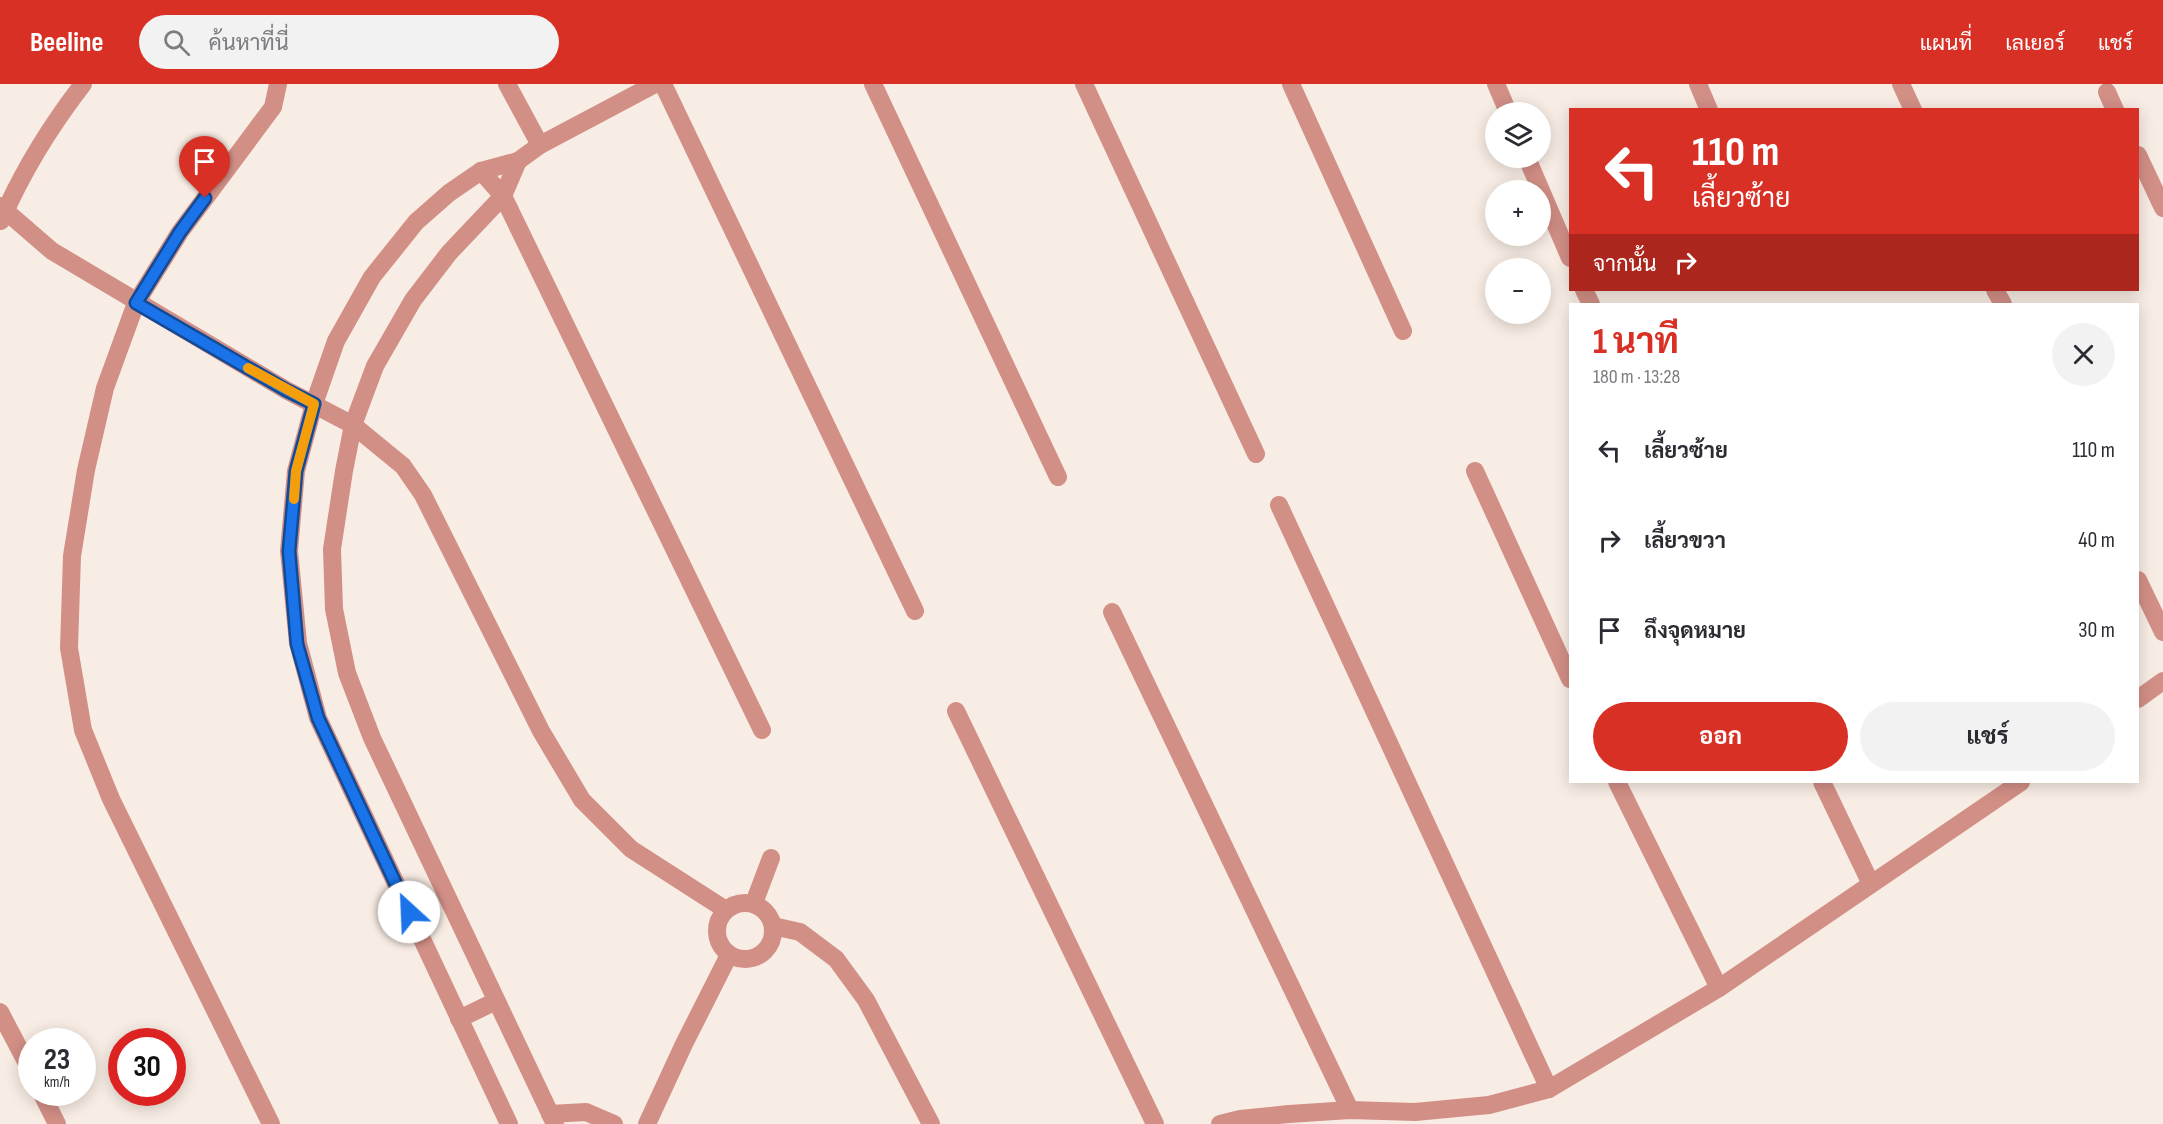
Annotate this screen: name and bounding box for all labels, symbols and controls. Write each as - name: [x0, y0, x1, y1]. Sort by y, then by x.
- search box: [139, 15, 559, 69]
- text: Beeline: [30, 26, 103, 59]
- icon: search: [160, 26, 193, 59]
- text: ค้นหาที่นี่: [208, 30, 289, 57]
- text: แผนที่: [1920, 31, 1972, 56]
- text: เลเยอร์: [2005, 31, 2065, 56]
- text: แชร์: [2098, 31, 2133, 56]
- map controls: [1485, 102, 1551, 324]
- button: layers: [1485, 102, 1551, 168]
- text: 110 m: [1692, 127, 1779, 178]
- icon: left: [1593, 132, 1671, 210]
- pin: [179, 136, 230, 198]
- icon: arrive: [188, 145, 221, 178]
- button: +: [1485, 180, 1551, 246]
- text: เลี้ยวซ้าย: [1692, 183, 1790, 215]
- icon: right: [1669, 246, 1702, 279]
- text: จากนั้น: [1593, 251, 1657, 278]
- button: −: [1485, 258, 1551, 324]
- text: 1 นาที: [1593, 321, 1679, 364]
- button: close: [2052, 323, 2115, 386]
- text: 180 m · 13:28: [1593, 365, 1680, 389]
- icon: left: [1593, 434, 1626, 467]
- text: 110 m: [2072, 437, 2115, 464]
- text: เลี้ยวซ้าย: [1644, 438, 1728, 465]
- icon: right: [1593, 524, 1626, 557]
- text: 40 m: [2078, 527, 2115, 554]
- text: เลี้ยวขวา: [1644, 528, 1726, 555]
- icon: arrive: [1593, 614, 1626, 647]
- text: 30 m: [2078, 617, 2115, 644]
- text: ถึงจุดหมาย: [1644, 618, 1746, 645]
- button: ออก: [1593, 702, 1848, 771]
- button: แชร์: [1860, 702, 2115, 771]
- position arrow: [377, 880, 441, 944]
- speed limit sign: 30: [108, 1028, 186, 1106]
- text: 23: [44, 1042, 70, 1078]
- text: km/h: [44, 1073, 70, 1092]

